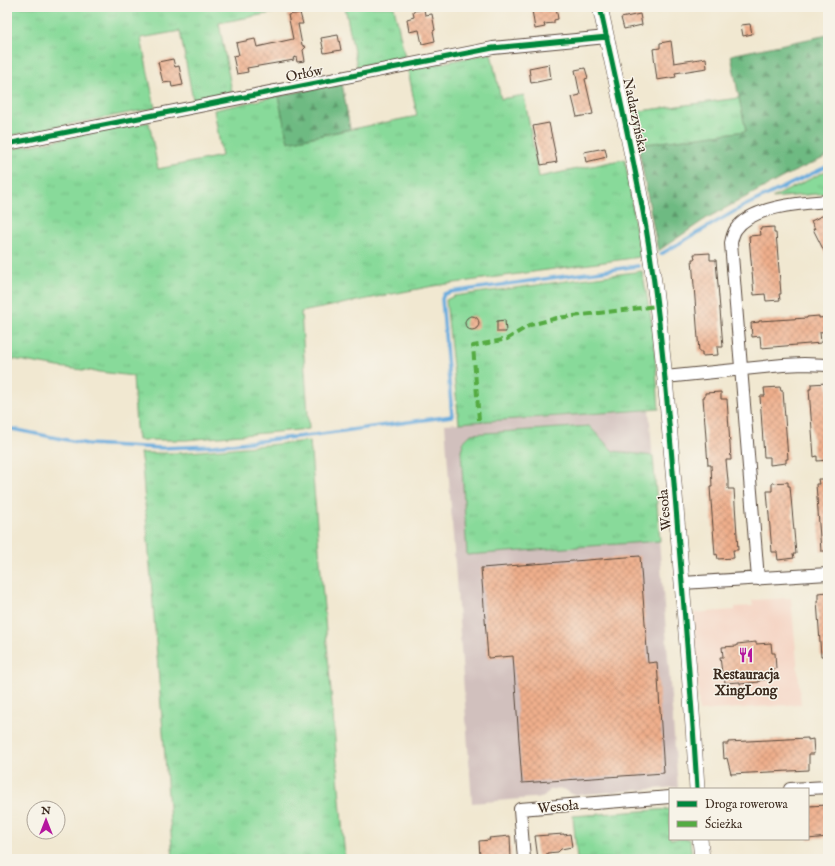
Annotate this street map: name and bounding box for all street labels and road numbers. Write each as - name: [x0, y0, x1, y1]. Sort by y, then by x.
- street label: Orłów: [284, 61, 325, 86]
- street label: Nadarzyńska: [618, 76, 652, 155]
- street label: Wesoła: [654, 488, 676, 531]
- street label: Wesoła: [537, 796, 580, 818]

